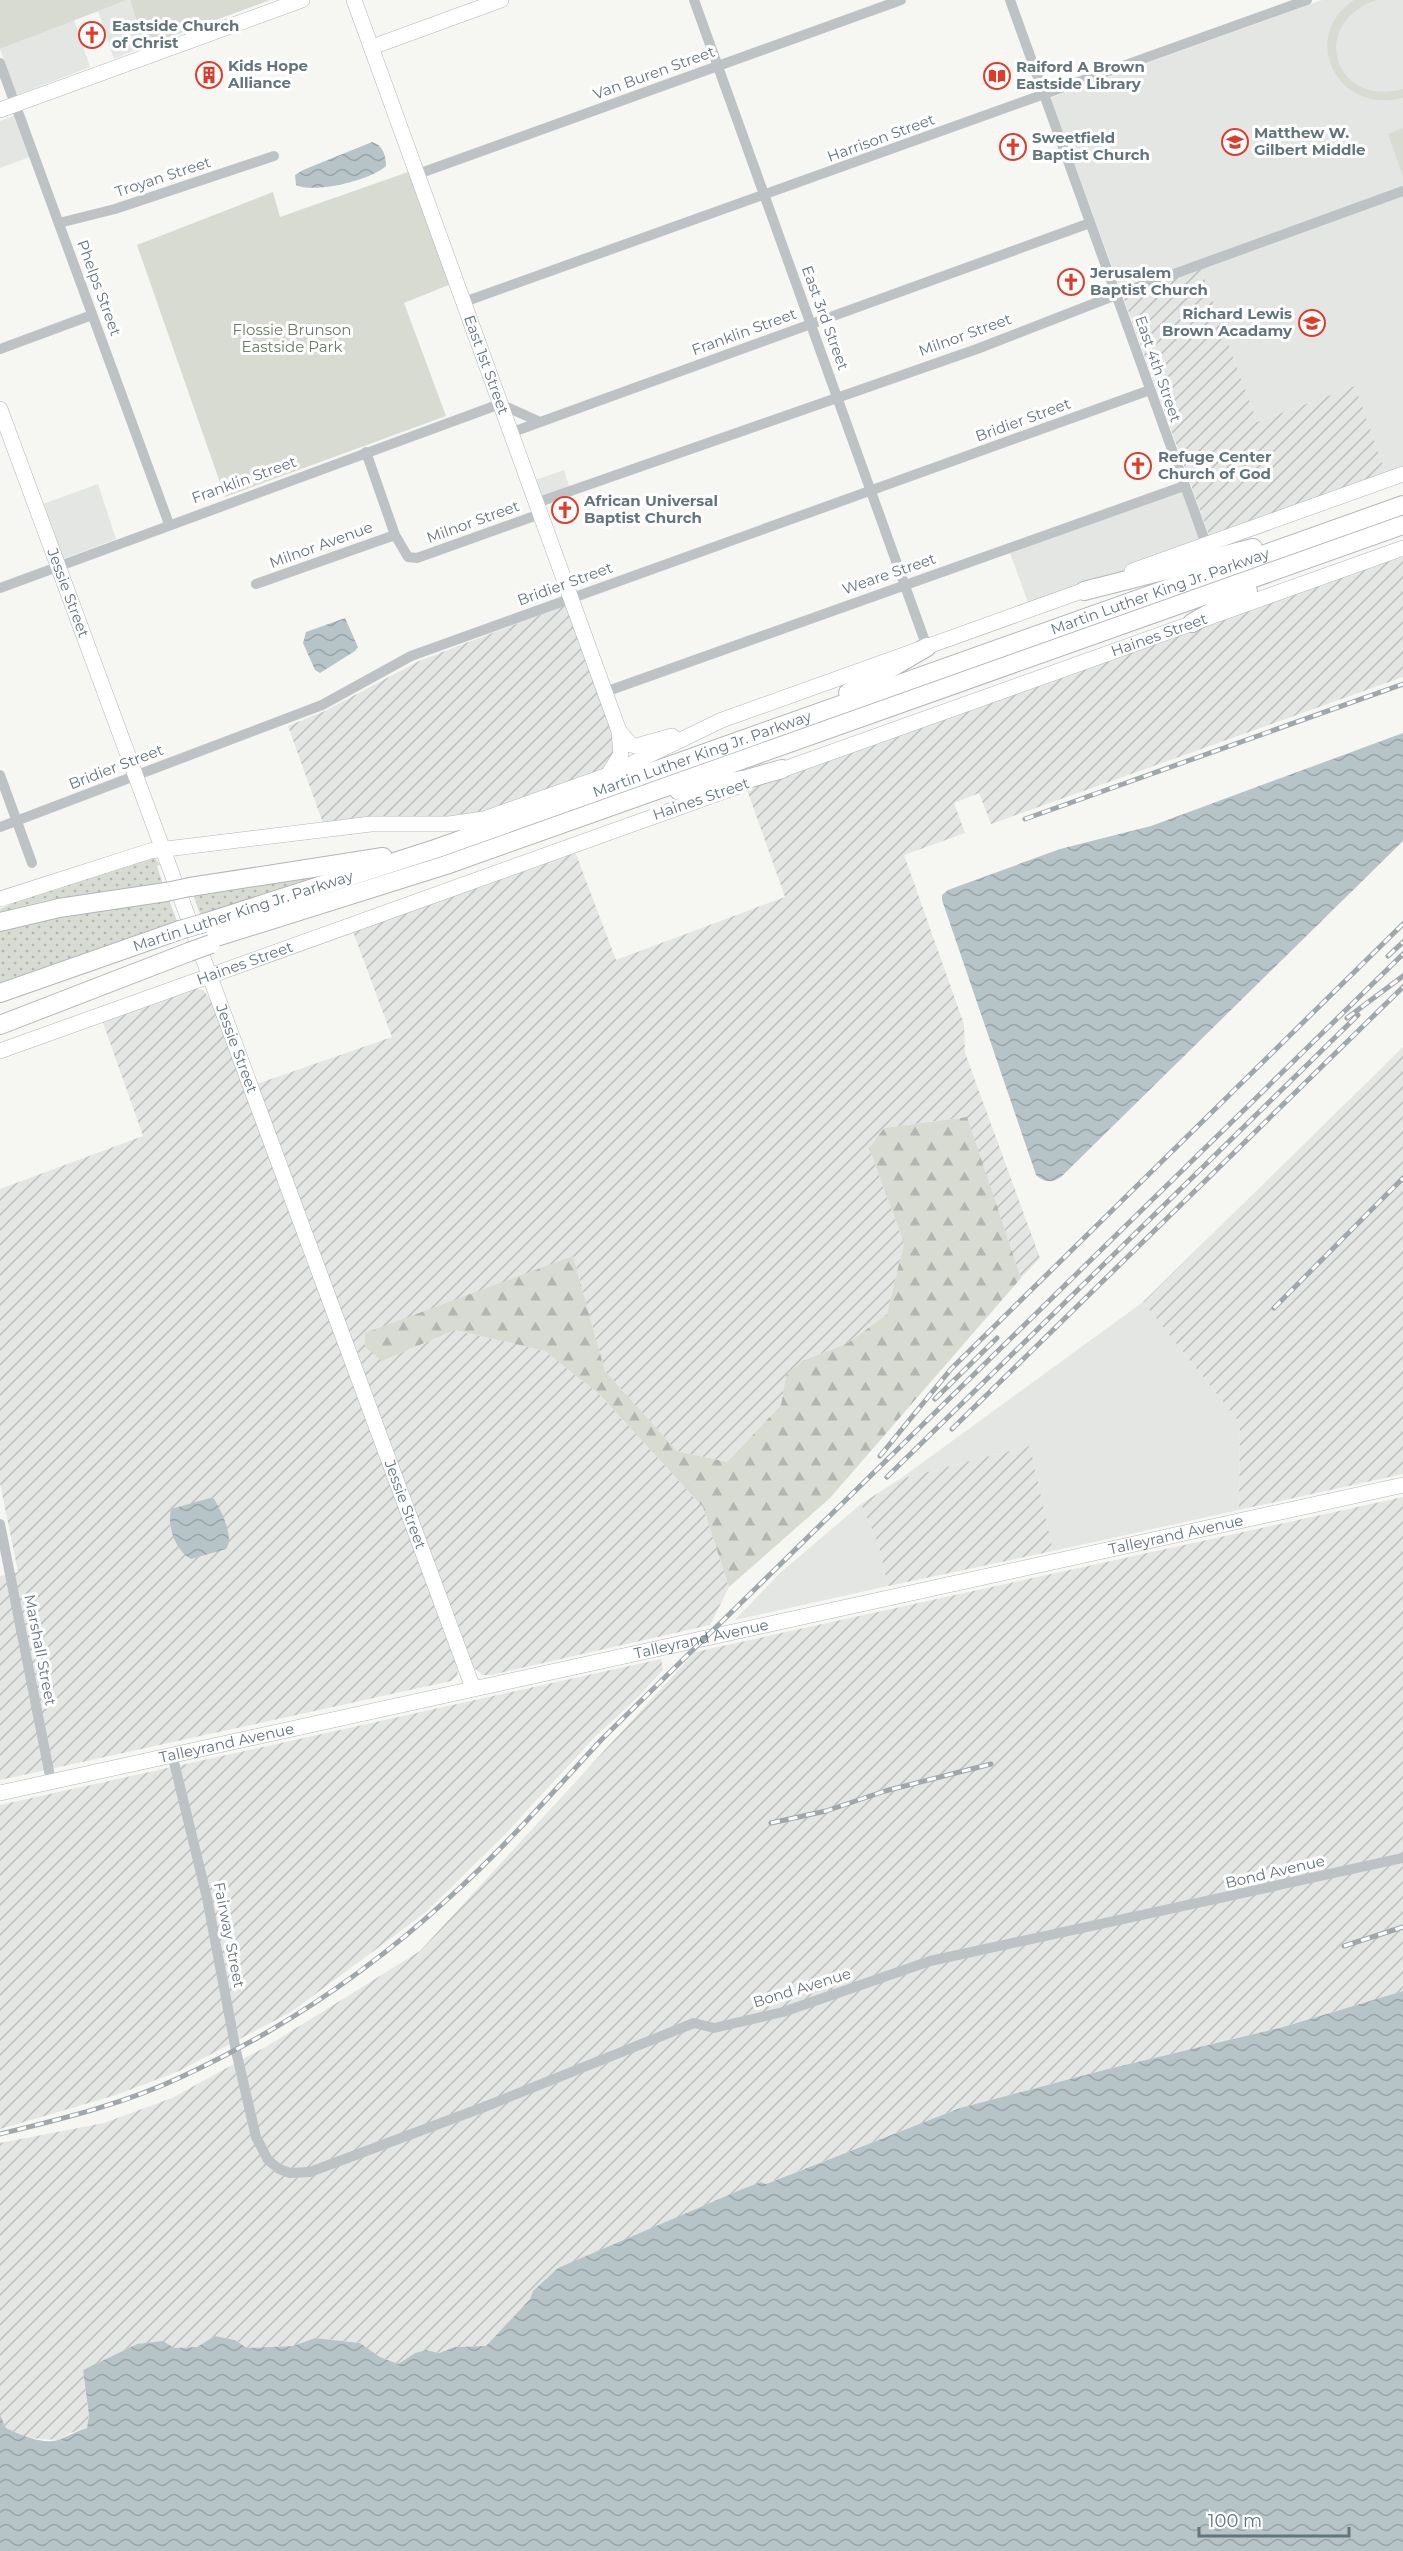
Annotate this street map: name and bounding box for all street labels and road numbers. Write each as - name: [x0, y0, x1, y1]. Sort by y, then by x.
- street label: Van Buren Street: [590, 42, 717, 103]
- street label: Harrison Street: [824, 109, 937, 166]
- street label: Troyan Street: [113, 152, 213, 201]
- street label: Phelps Street: [73, 237, 126, 338]
- street label: East 3rd Street: [798, 263, 853, 373]
- street label: Franklin Street: [689, 304, 799, 359]
- street label: Milnor Street: [916, 309, 1014, 360]
- street label: East 1st Street: [460, 312, 513, 417]
- street label: East 4th Street: [1131, 313, 1186, 425]
- street label: Bridier Street: [973, 394, 1073, 446]
- street label: Franklin Street: [189, 452, 299, 507]
- street label: Milnor Street: [424, 496, 522, 547]
- street label: Milnor Avenue: [267, 517, 375, 572]
- street label: Martin Luther King Jr. Parkway: [1048, 543, 1273, 638]
- street label: Jessie Street: [43, 545, 94, 640]
- street label: Weare Street: [840, 549, 938, 598]
- street label: Bridier Street: [515, 558, 615, 610]
- street label: Haines Street: [1108, 609, 1210, 661]
- street label: Martin Luther King Jr. Parkway: [590, 706, 815, 801]
- street label: Bridier Street: [66, 740, 166, 793]
- street label: Haines Street: [650, 773, 752, 824]
- street label: Martin Luther King Jr. Parkway: [130, 866, 356, 955]
- street label: Haines Street: [194, 937, 295, 989]
- street label: Jessie Street: [212, 1000, 262, 1096]
- street label: Jessie Street: [380, 1456, 431, 1552]
- street label: Talleyrand Avenue: [1107, 1510, 1245, 1558]
- street label: Marshall Street: [20, 1593, 61, 1707]
- street label: Talleyrand Avenue: [632, 1615, 770, 1663]
- street label: Talleyrand Avenue: [157, 1719, 296, 1767]
- street label: Bond Avenue: [1223, 1851, 1327, 1892]
- street label: Fairway Street: [210, 1880, 249, 1989]
- street label: Bond Avenue: [751, 1964, 853, 2011]

